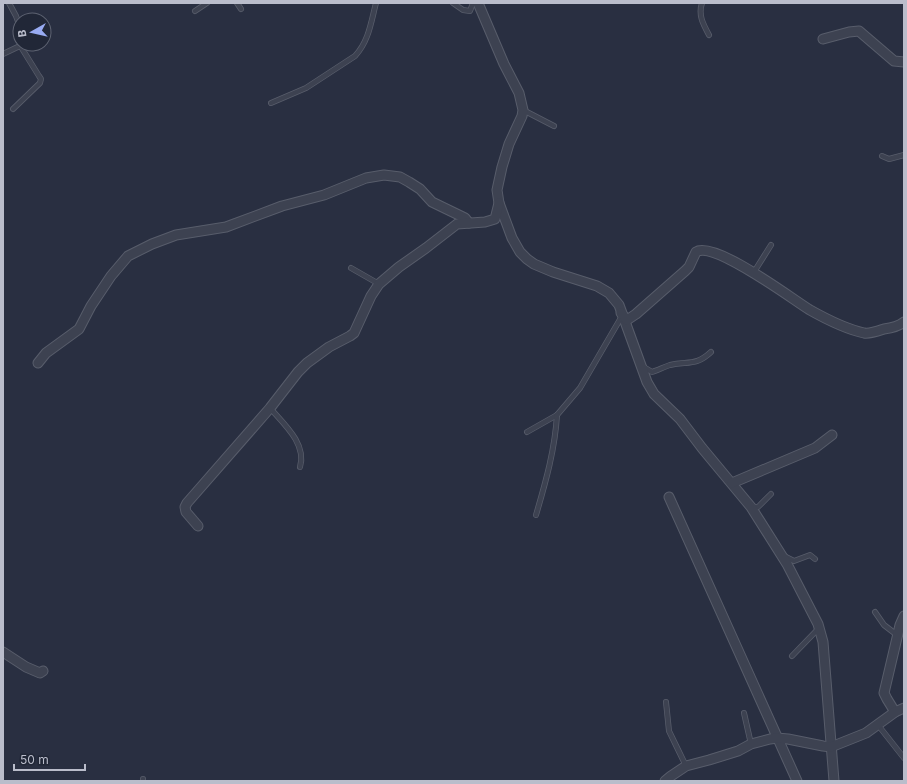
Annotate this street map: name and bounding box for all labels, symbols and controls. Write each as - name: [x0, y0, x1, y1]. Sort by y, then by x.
- north arrow: [12, 12, 52, 52]
- text: B: [15, 29, 30, 38]
- scale bar: [14, 746, 85, 772]
- text: 50 m: [20, 752, 49, 767]

